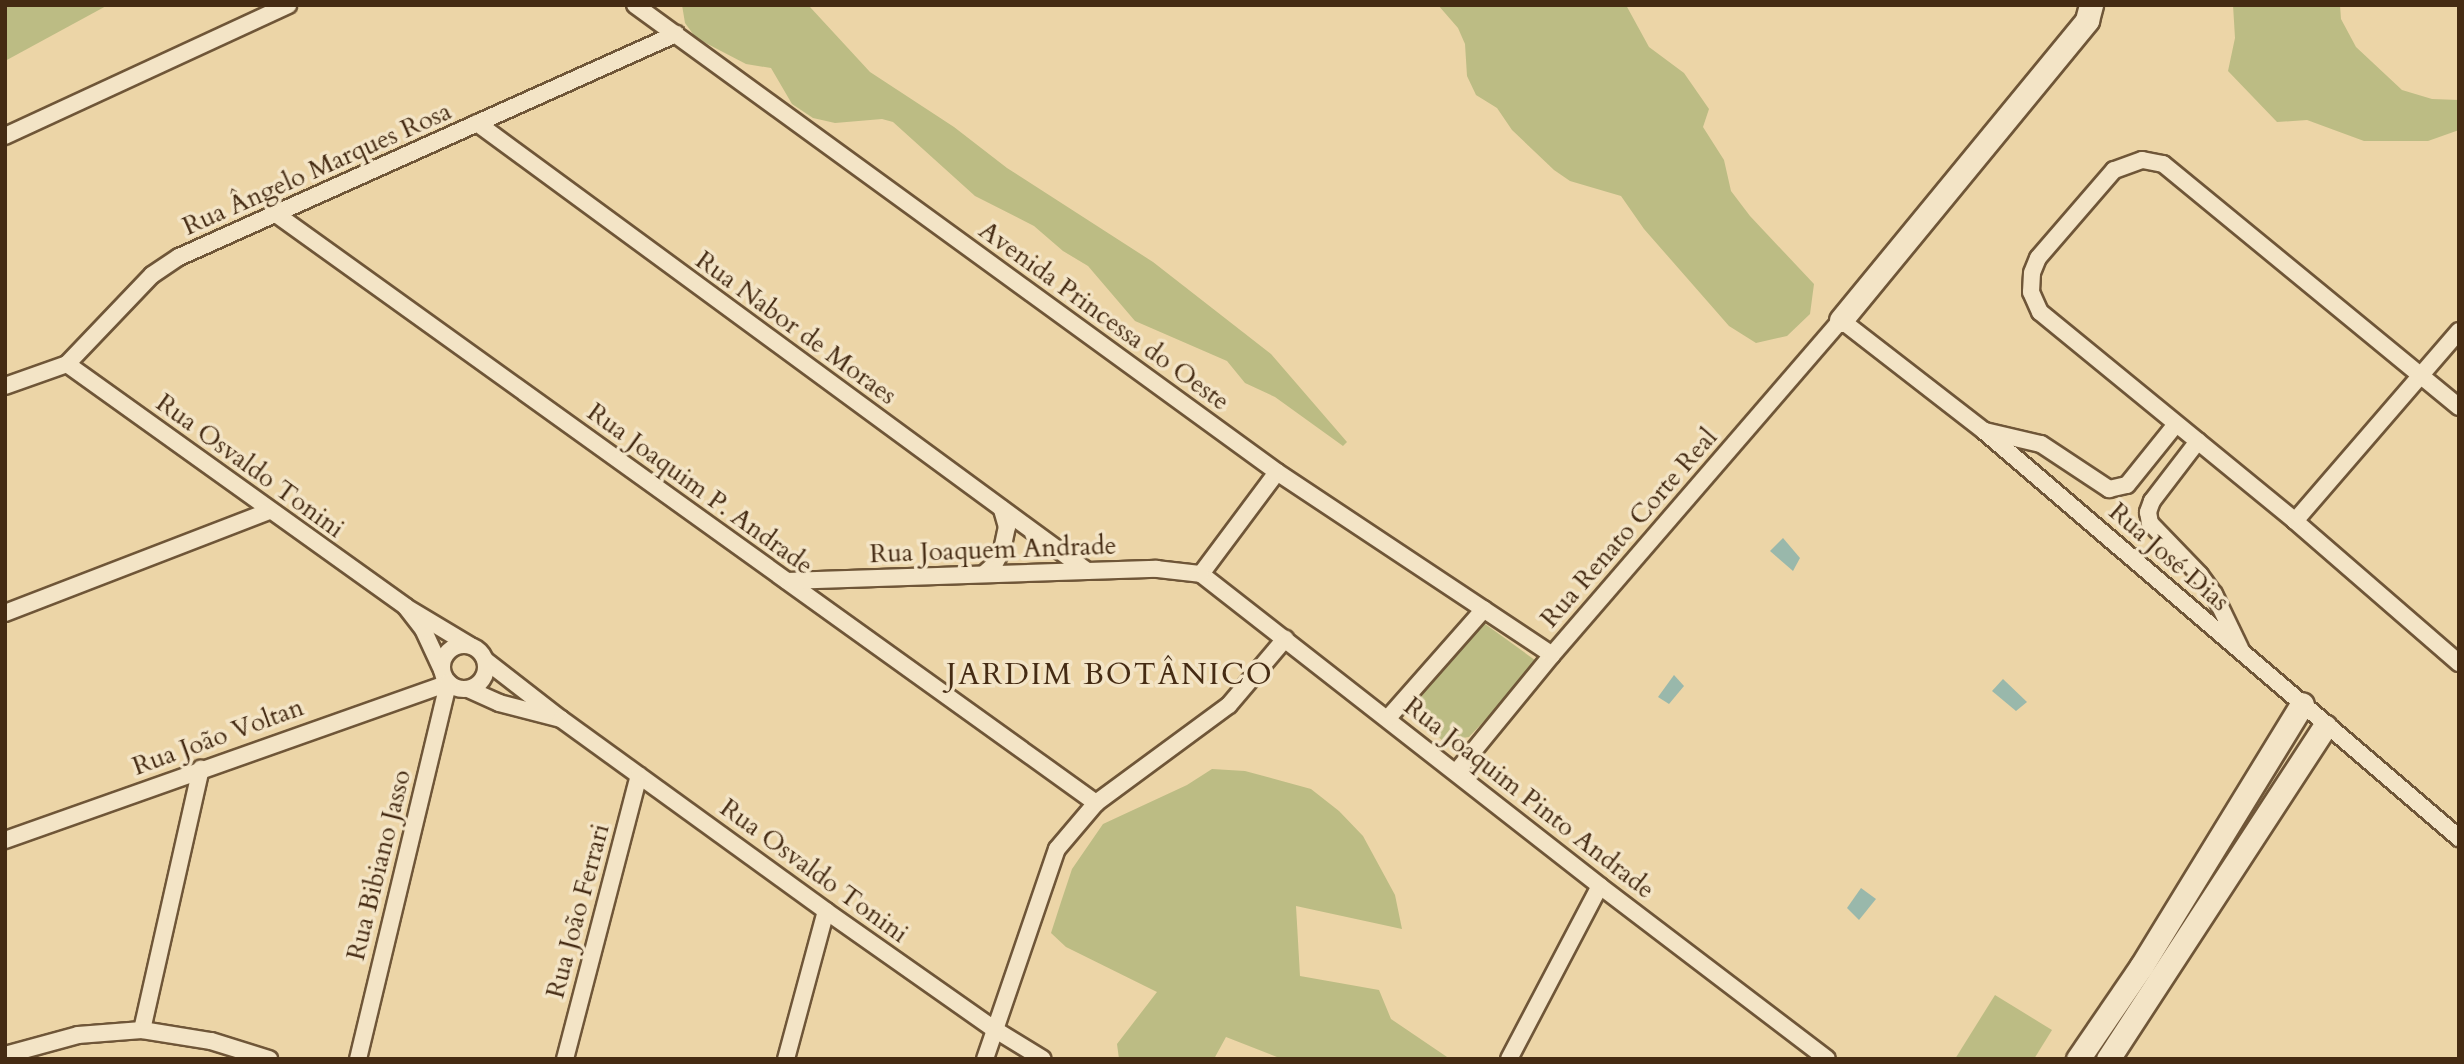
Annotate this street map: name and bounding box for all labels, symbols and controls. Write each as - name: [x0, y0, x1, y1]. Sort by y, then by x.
- street label: Rua Ângelo Marques Rosa: [178, 96, 456, 242]
- street label: Avenida Princessa do Oeste: [973, 215, 1235, 417]
- street label: Rua Nabor de Moraes: [689, 245, 903, 411]
- street label: Rua Osvaldo Tonini: [150, 387, 350, 545]
- street label: Rua Joaquim P. Andrade: [581, 397, 819, 581]
- street label: Rua Renato Corte Real: [1534, 422, 1724, 634]
- street label: Rua José Dias: [2102, 496, 2236, 618]
- street label: Rua Joaquem Andrade: [869, 530, 1117, 570]
- district label: JARDIM BOTÂNICO: [948, 657, 1272, 693]
- street label: Rua Joaquim Pinto Andrade: [1398, 691, 1660, 905]
- street label: Rua João Voltan: [128, 692, 308, 782]
- street label: Rua Bibiano Jasso: [340, 766, 418, 964]
- street label: Rua Osvaldo Tonini: [714, 792, 914, 950]
- street label: Rua João Ferrari: [540, 820, 616, 1002]

